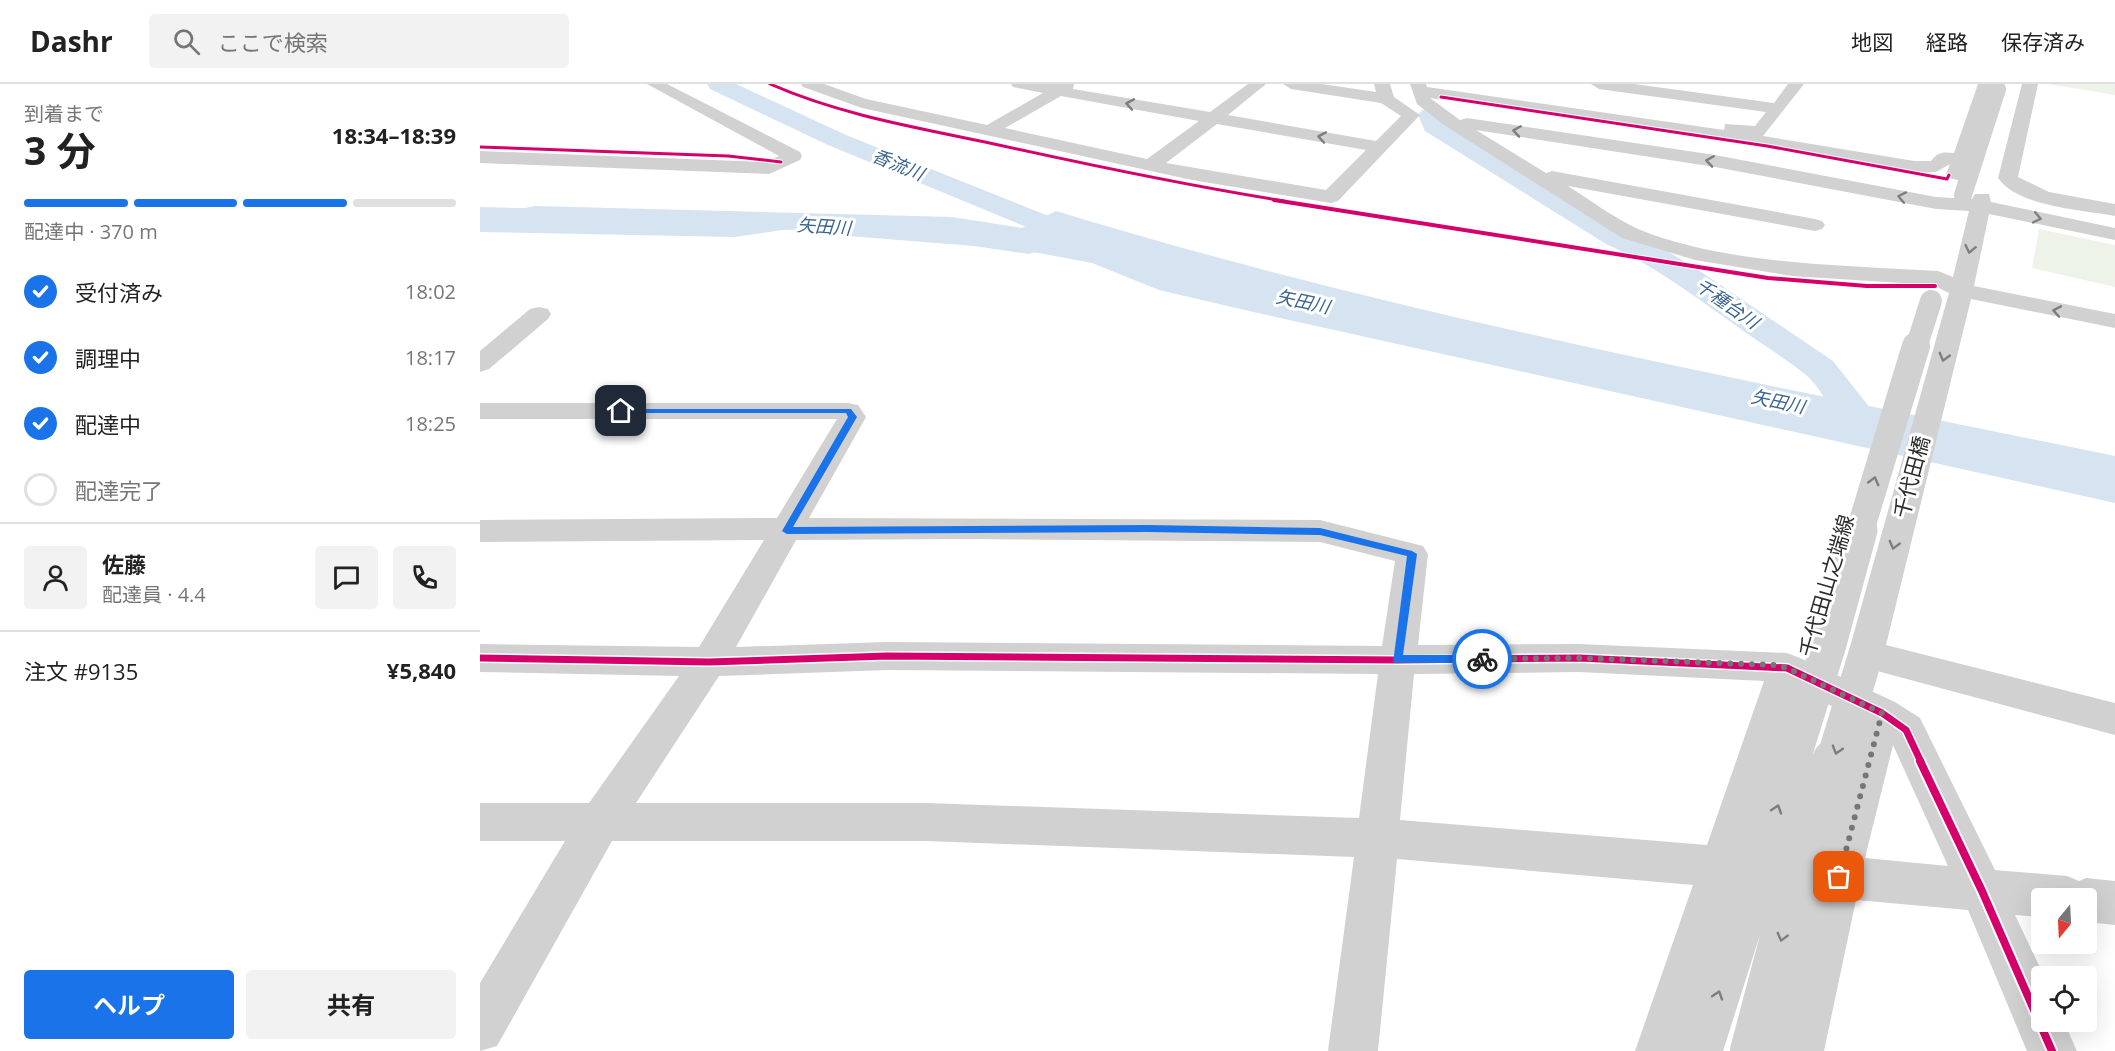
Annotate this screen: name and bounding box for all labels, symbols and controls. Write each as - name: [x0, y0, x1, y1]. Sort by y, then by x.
- search box: [149, 14, 569, 68]
- text: Dashr: [30, 22, 113, 60]
- icon: search: [170, 25, 203, 58]
- text: ここで検索: [218, 27, 328, 57]
- text: 地図: [1851, 28, 1893, 56]
- text: 経路: [1926, 28, 1968, 56]
- text: 保存済み: [2001, 28, 2085, 56]
- one-way arrow: [1125, 98, 1135, 111]
- text: 到着まで: [24, 100, 104, 127]
- text: 18:34–18:39: [332, 120, 456, 150]
- text: 3 分: [24, 123, 95, 176]
- one-way arrow: [1513, 126, 1522, 138]
- one-way arrow: [1317, 131, 1327, 144]
- water label: 香流川: [869, 143, 930, 186]
- one-way arrow: [1705, 155, 1715, 167]
- one-way arrow: [1897, 191, 1907, 204]
- one-way arrow: [2032, 211, 2042, 224]
- water label: 矢田川: [796, 212, 854, 240]
- text: 配達中 · 370 m: [24, 218, 158, 245]
- one-way arrow: [1965, 244, 1978, 254]
- water label: 千種台川: [1691, 273, 1766, 335]
- icon: check: [24, 275, 57, 308]
- text: 受付済み: [75, 277, 163, 307]
- text: 18:02: [405, 278, 456, 305]
- water label: 矢田川: [1274, 284, 1334, 319]
- one-way arrow: [2053, 305, 2063, 318]
- icon: check: [24, 341, 57, 374]
- text: 調理中: [75, 343, 141, 373]
- text: 18:17: [405, 344, 456, 371]
- one-way arrow: [1939, 351, 1951, 362]
- water label: 矢田川: [1749, 384, 1809, 419]
- pin: [595, 385, 646, 436]
- icon: home: [604, 394, 637, 427]
- icon: check: [24, 407, 57, 440]
- text: 配達中: [75, 409, 141, 439]
- text: 18:25: [405, 410, 456, 437]
- street label: 千代田橋: [1887, 433, 1935, 521]
- text: 配達完了: [75, 475, 163, 505]
- one-way arrow: [1867, 477, 1879, 487]
- street label: 千代田山之端線: [1792, 511, 1860, 660]
- one-way arrow: [1889, 540, 1902, 550]
- button: person: [24, 546, 87, 609]
- button: chat: [315, 546, 378, 609]
- button: phone: [393, 546, 456, 609]
- text: 佐藤: [102, 549, 146, 579]
- text: 配達員 · 4.4: [102, 581, 206, 608]
- courier: [1452, 629, 1512, 689]
- icon: bike: [1466, 643, 1499, 676]
- text: ¥5,840: [387, 655, 456, 685]
- text: 注文 #9135: [24, 656, 138, 686]
- one-way arrow: [1831, 744, 1844, 755]
- one-way arrow: [1770, 804, 1782, 815]
- pin: [1813, 851, 1864, 902]
- icon: bag: [1822, 860, 1855, 893]
- north arrow: [2031, 888, 2097, 954]
- map controls: [2031, 888, 2097, 1032]
- one-way arrow: [1777, 931, 1789, 942]
- button: locate: [2031, 966, 2097, 1032]
- button: ヘルプ: [24, 970, 234, 1039]
- button: 共有: [246, 970, 456, 1039]
- one-way arrow: [1711, 990, 1723, 1001]

